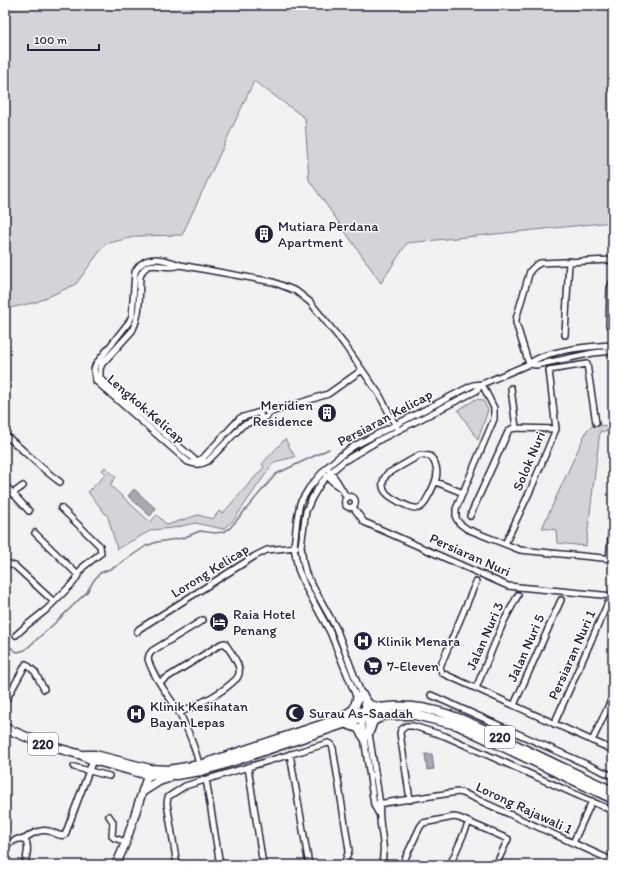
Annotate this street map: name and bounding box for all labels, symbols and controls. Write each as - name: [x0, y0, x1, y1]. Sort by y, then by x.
- scale bar: [28, 26, 99, 52]
- text: 100 m: [34, 33, 67, 47]
- place label: Mutiara Perdana Apartment: [278, 218, 379, 251]
- building icon: Mutiara Perdana Apartment: [253, 223, 275, 245]
- street label: Lengkok Kelicap: [104, 371, 188, 447]
- street label: Persiaran Kelicap: [335, 386, 435, 450]
- place label: Meridien Residence: [253, 397, 313, 430]
- building icon: Meridien Residence: [316, 402, 338, 424]
- street label: Solok Nuri: [509, 429, 549, 493]
- street label: Persiaran Nuri: [427, 530, 513, 580]
- street label: Lorong Kelicap: [168, 540, 252, 602]
- street label: Jalan Nuri 3: [463, 599, 508, 673]
- place label: Raia Hotel Penang: [233, 606, 295, 639]
- street label: Persiaran Nuri 1: [545, 607, 600, 702]
- hotel icon: Raia Hotel Penang: [208, 611, 230, 633]
- street label: Jalan Nuri 5: [504, 612, 548, 684]
- hospital icon: Klinik Menara: [352, 630, 374, 652]
- place label: Klinik Menara: [377, 633, 460, 650]
- supermarket icon: 7-Eleven: [362, 655, 384, 677]
- place label: 7-Eleven: [387, 658, 439, 675]
- place label: Klinik Kesihatan Bayan Lepas: [150, 698, 248, 731]
- mosque icon: Surau As-Saadah: [284, 702, 306, 724]
- hospital icon: Klinik Kesihatan Bayan Lepas: [125, 703, 147, 725]
- place label: Surau As-Saadah: [309, 705, 414, 722]
- road number: 220: [485, 726, 515, 748]
- road number: 220: [28, 733, 58, 755]
- street label: Lorong Rajawali 1: [473, 778, 576, 838]

